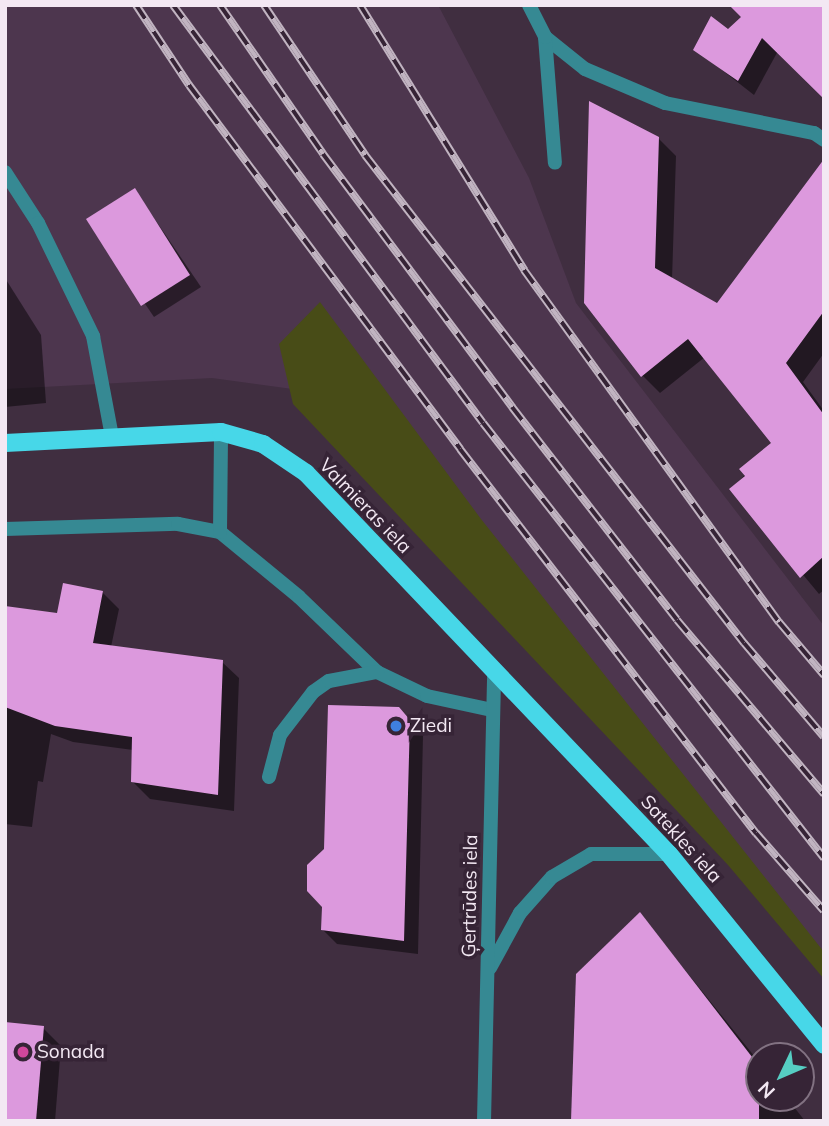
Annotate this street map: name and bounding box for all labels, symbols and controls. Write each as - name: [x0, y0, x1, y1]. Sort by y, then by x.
- street label: Valmieras iela: [314, 454, 416, 558]
- place label: Ziedi: [410, 715, 452, 737]
- marker: Ziedi: [388, 718, 404, 734]
- street label: Satekles iela: [636, 791, 726, 887]
- street label: Ģertrūdes iela: [458, 834, 482, 958]
- place label: Sonada: [37, 1041, 105, 1063]
- north arrow: [745, 1042, 815, 1112]
- marker: Sonada: [15, 1044, 31, 1060]
- text: N: [753, 1077, 780, 1104]

